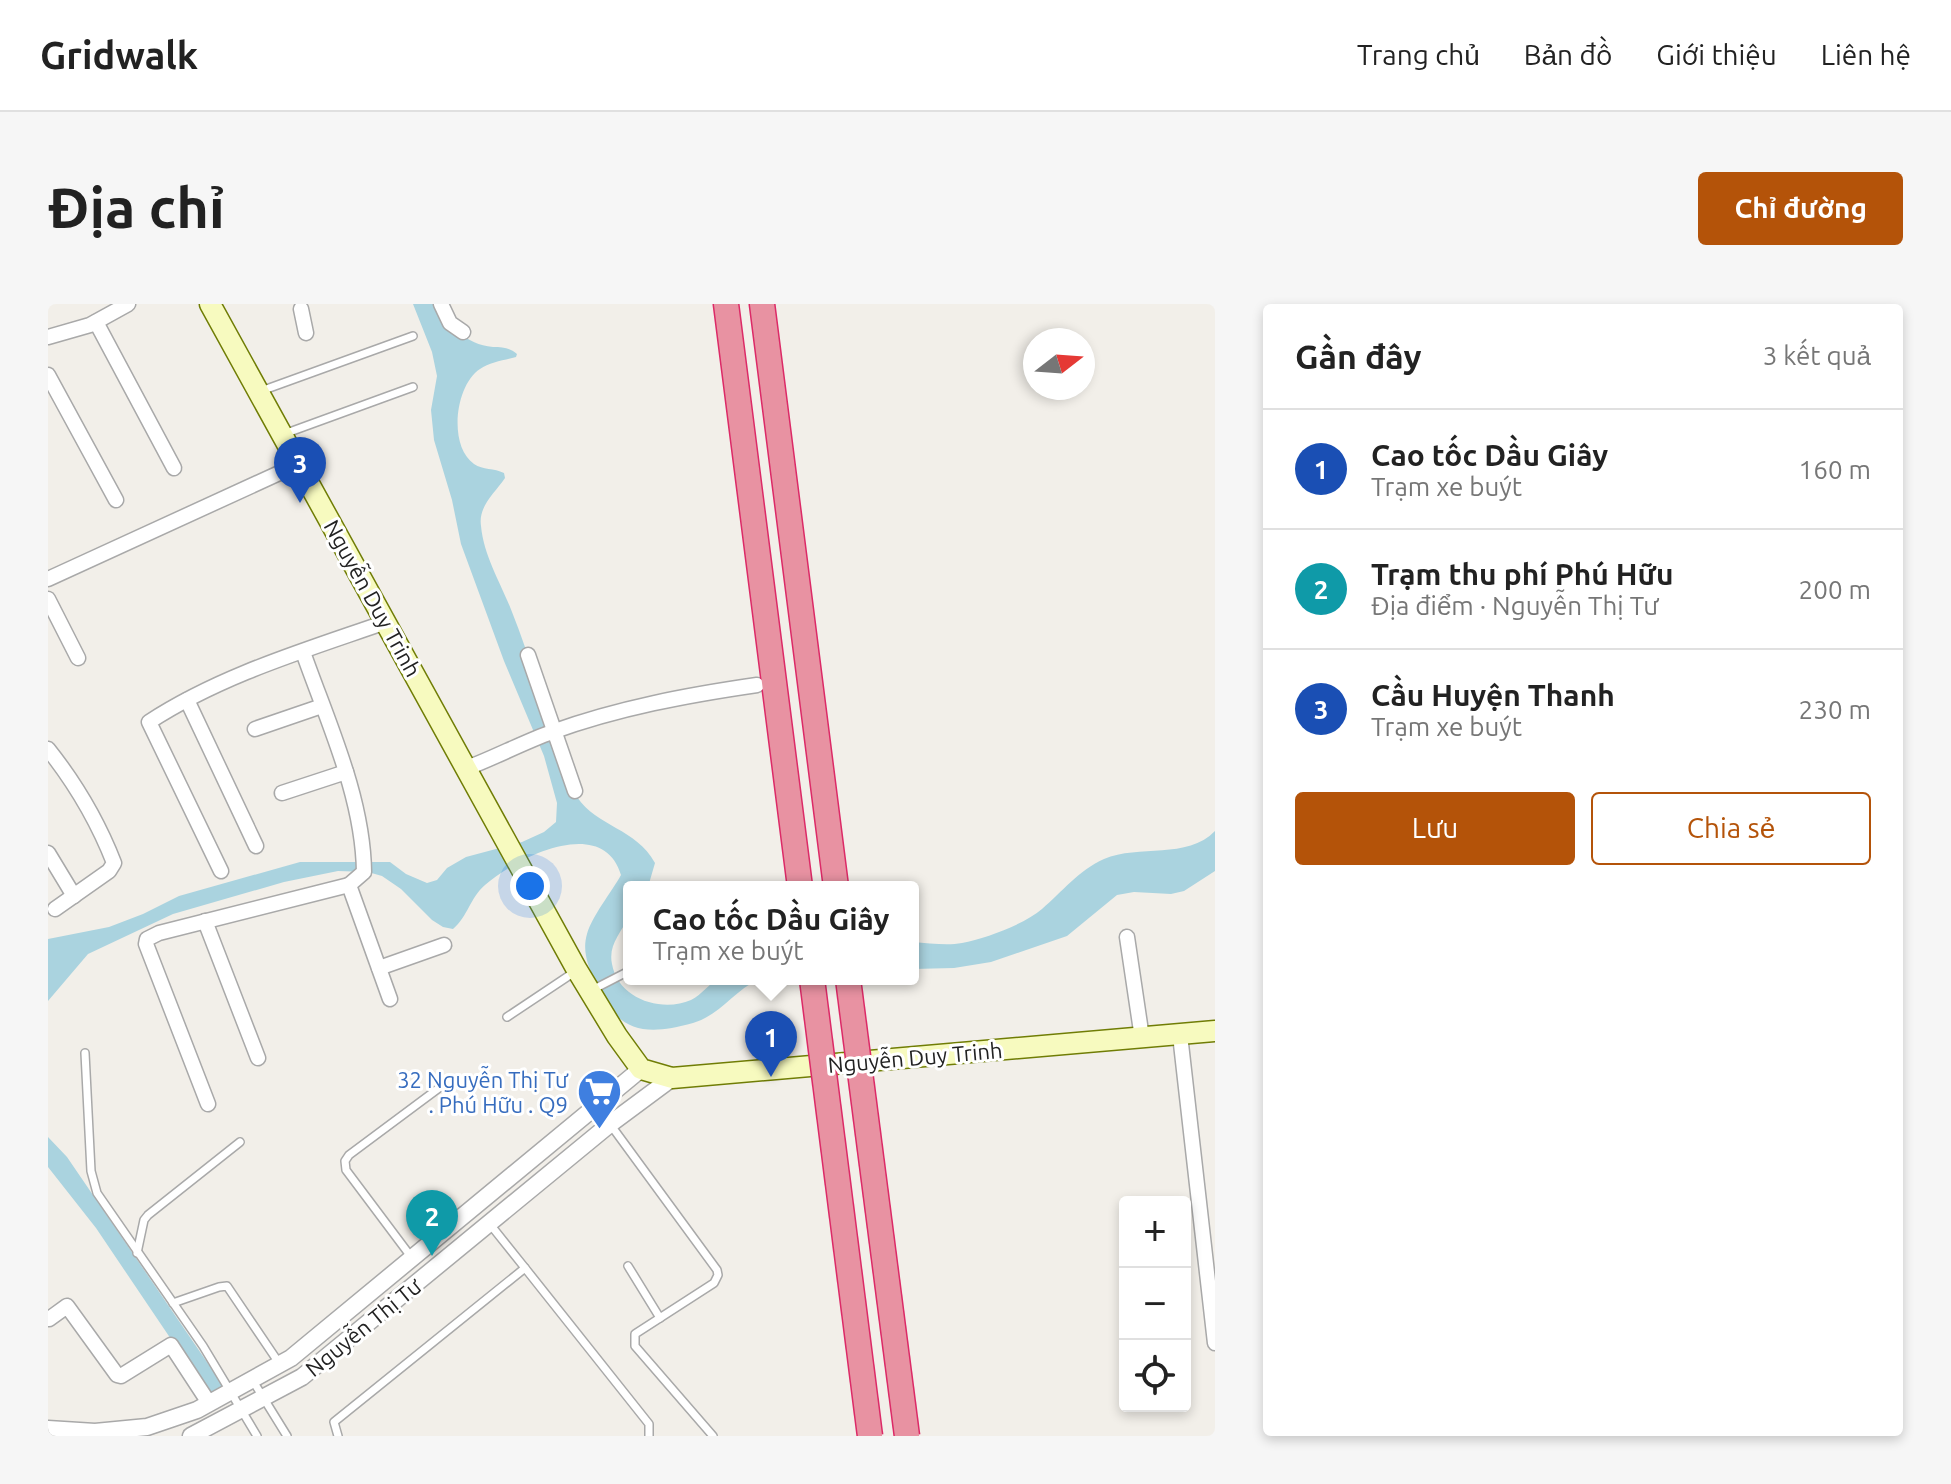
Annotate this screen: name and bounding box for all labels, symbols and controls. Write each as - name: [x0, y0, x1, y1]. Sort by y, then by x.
- text: Gridwalk: [40, 34, 198, 76]
- text: Trang chủ: [1357, 39, 1480, 70]
- text: Bản đồ: [1524, 39, 1612, 70]
- text: Giới thiệu: [1656, 39, 1777, 70]
- text: Liên hệ: [1821, 39, 1911, 70]
- button: Chỉ đường: [1698, 172, 1903, 245]
- text: Địa chỉ: [48, 176, 225, 239]
- north arrow: [1023, 328, 1095, 400]
- text: Gần đây: [1295, 337, 1422, 375]
- text: 3 kết quả: [1763, 341, 1871, 370]
- pin: 3: [274, 437, 326, 503]
- text: Cao tốc Dầu Giây: [1371, 438, 1608, 472]
- text: 1: [1314, 455, 1328, 484]
- text: 160 m: [1799, 455, 1871, 484]
- text: Trạm xe buýt: [1371, 472, 1522, 501]
- street label: Nguyễn Duy Trinh: [320, 515, 428, 681]
- text: Trạm thu phí Phú Hữu: [1371, 557, 1674, 591]
- text: 2: [1314, 575, 1328, 604]
- text: 200 m: [1799, 575, 1871, 604]
- text: Địa điểm · Nguyễn Thị Tư: [1371, 591, 1659, 620]
- text: Cầu Huyện Thanh: [1371, 678, 1615, 712]
- text: 3: [1314, 695, 1328, 724]
- text: 230 m: [1799, 695, 1871, 724]
- text: Trạm xe buýt: [1371, 712, 1522, 741]
- button: Lưu: [1295, 792, 1575, 865]
- button: Chia sẻ: [1591, 792, 1871, 865]
- your location: [510, 866, 550, 906]
- popup: [623, 881, 919, 985]
- text: Cao tốc Dầu Giây: [652, 902, 890, 936]
- text: Trạm xe buýt: [652, 936, 804, 965]
- pin: 1: [745, 1011, 797, 1077]
- street label: Nguyễn Duy Trinh: [827, 1036, 1003, 1077]
- place label: 32 Nguyễn Thị Tư . Phú Hữu . Q9: [397, 1065, 569, 1117]
- supermarket icon: 32 Nguyễn Thị Tư . Phú Hữu . Q9: [575, 1068, 623, 1131]
- pin: 2: [406, 1190, 458, 1256]
- map controls: [1119, 1196, 1191, 1412]
- button: +: [1119, 1196, 1191, 1268]
- button: −: [1119, 1268, 1191, 1340]
- street label: Nguyễn Thị Tư: [299, 1271, 426, 1381]
- button: locate: [1119, 1340, 1191, 1412]

